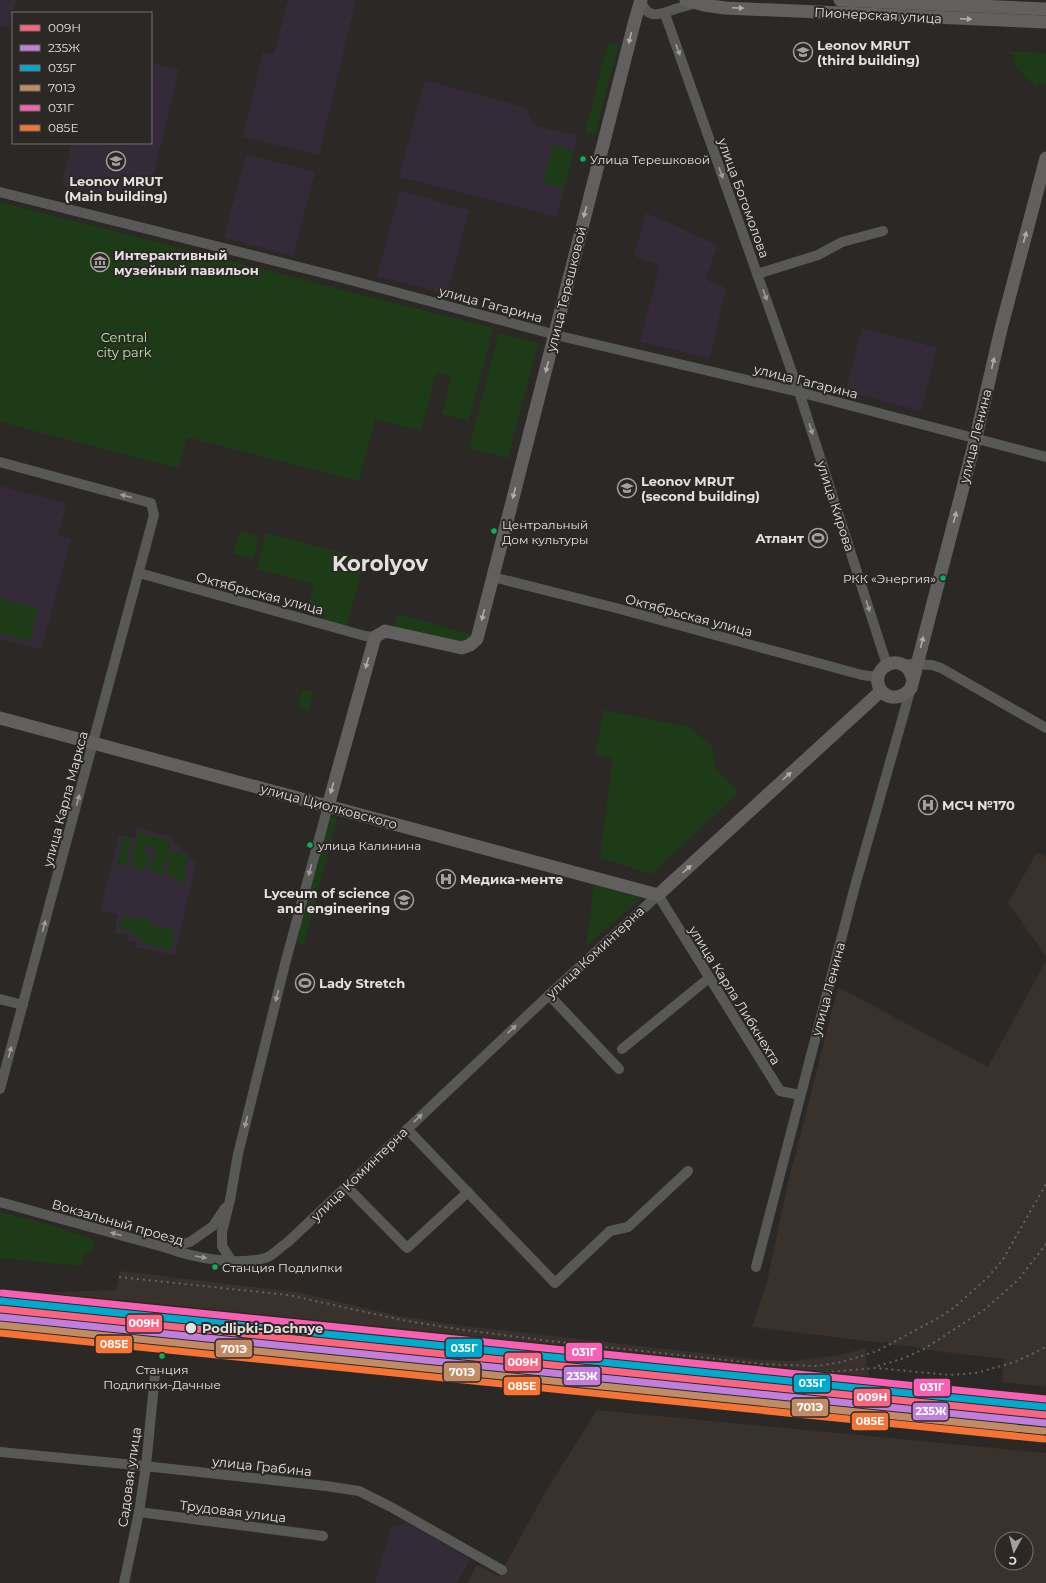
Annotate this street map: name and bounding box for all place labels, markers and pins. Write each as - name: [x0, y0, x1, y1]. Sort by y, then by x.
- place label: Leonov MRUT (third building): [817, 37, 920, 68]
- school or university icon: Leonov MRUT (third building): [792, 41, 814, 63]
- school or university icon: Leonov MRUT (Main building): [105, 150, 127, 172]
- place label: Улица Терешковой: [590, 152, 710, 167]
- marker: Улица Терешковой: [578, 154, 588, 164]
- place label: Leonov MRUT (Main building): [64, 173, 168, 204]
- place label: Интерактивный музейный павильон: [114, 247, 259, 278]
- museum icon: Интерактивный музейный павильон: [89, 251, 111, 273]
- place label: Leonov MRUT (second building): [641, 473, 760, 504]
- school or university icon: Leonov MRUT (second building): [616, 477, 638, 499]
- place label: Центральный Дом культуры: [502, 517, 589, 547]
- marker: Центральный Дом культуры: [489, 526, 499, 536]
- sports icon: Атлант: [807, 527, 829, 549]
- place label: Атлант: [755, 530, 804, 546]
- place label: РКК «Энергия»: [843, 571, 936, 586]
- marker: РКК «Энергия»: [938, 573, 948, 583]
- hospital icon: МСЧ №170: [917, 794, 939, 816]
- place label: МСЧ №170: [942, 797, 1015, 813]
- place label: улица Калинина: [317, 838, 421, 853]
- marker: улица Калинина: [305, 840, 315, 850]
- hospital icon: Медика-менте: [435, 868, 457, 890]
- place label: Медика-менте: [460, 871, 563, 887]
- place label: Lyceum of science and engineering: [264, 885, 390, 916]
- school or university icon: Lyceum of science and engineering: [393, 889, 415, 911]
- sports icon: Lady Stretch: [294, 972, 316, 994]
- place label: Lady Stretch: [319, 975, 405, 991]
- place label: Станция Подлипки: [222, 1260, 343, 1275]
- marker: Станция Подлипки: [210, 1262, 220, 1272]
- place label: Podlipki-Dachnye: [202, 1320, 323, 1336]
- marker: Podlipki-Dachnye: [184, 1321, 198, 1335]
- marker: Станция Подлипки-Дачные: [157, 1351, 167, 1361]
- place label: Станция Подлипки-Дачные: [103, 1362, 221, 1392]

